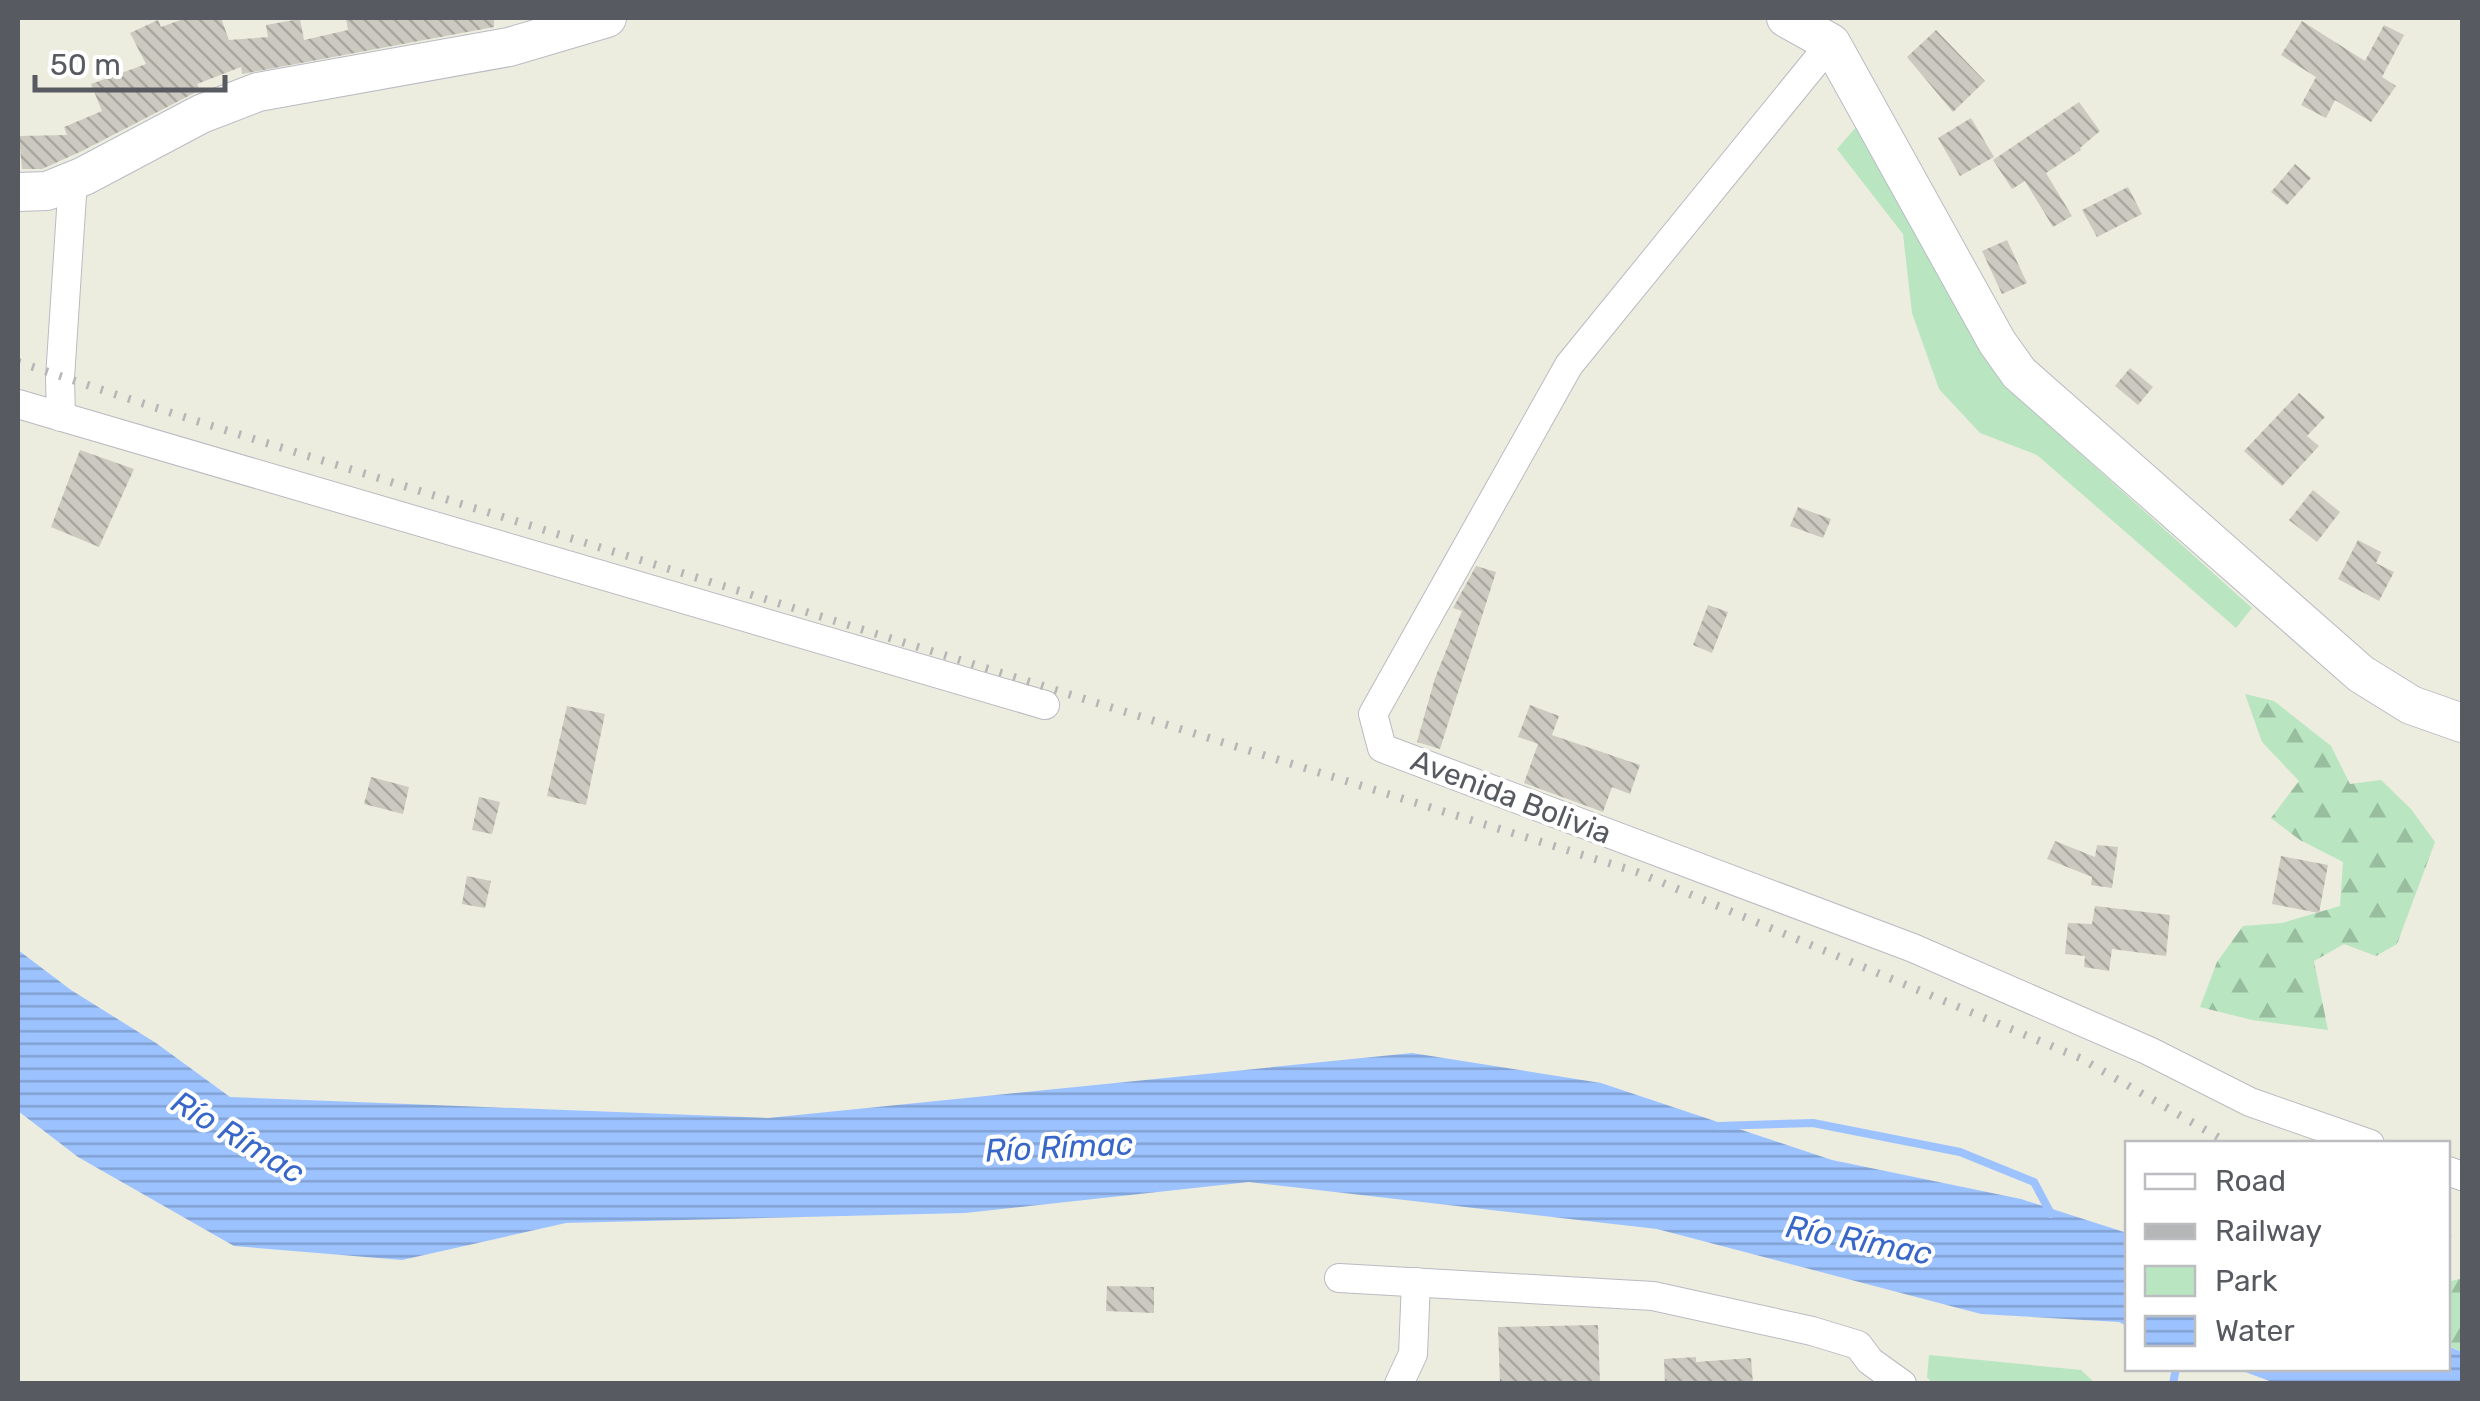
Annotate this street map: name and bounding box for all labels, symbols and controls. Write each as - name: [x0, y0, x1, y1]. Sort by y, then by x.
- scale bar: [35, 30, 225, 92]
- text: 50 m: [50, 47, 121, 83]
- street label: Avenida Bolivia: [1406, 742, 1616, 852]
- water label: Río Rímac: [165, 1082, 311, 1192]
- water label: Río Rímac: [984, 1124, 1134, 1170]
- legend: [2125, 1141, 2450, 1371]
- text: Road: [2215, 1163, 2286, 1199]
- water label: Río Rímac: [1782, 1207, 1936, 1273]
- text: Railway: [2215, 1213, 2322, 1249]
- text: Park: [2215, 1263, 2278, 1299]
- text: Water: [2215, 1313, 2295, 1349]

